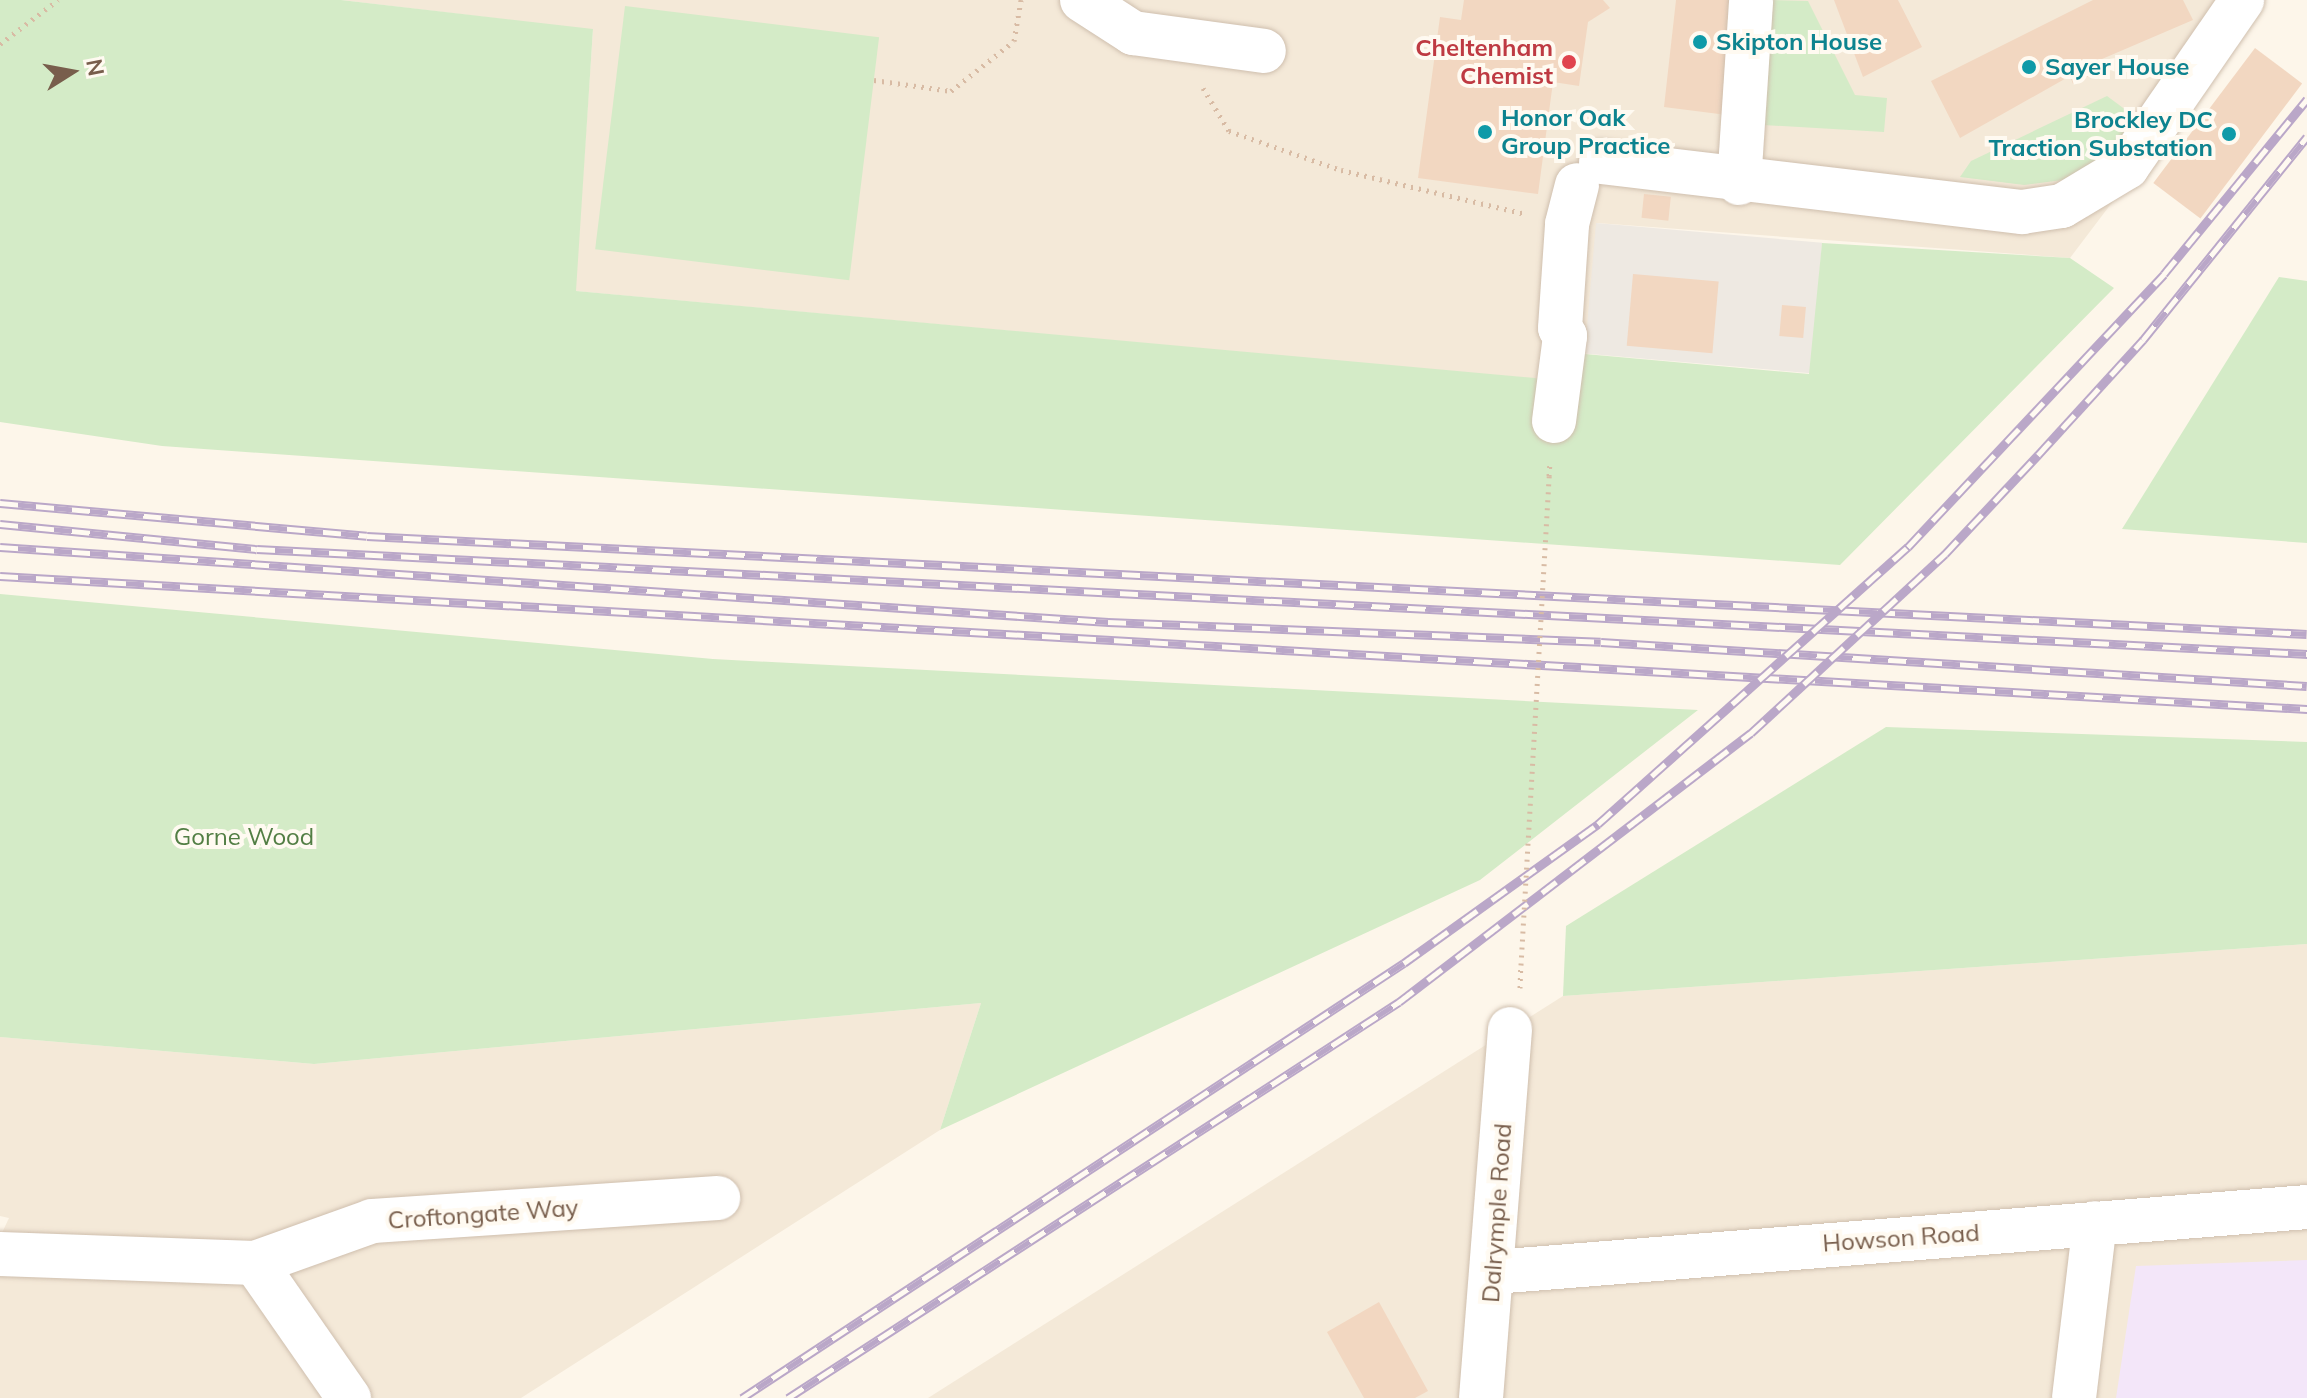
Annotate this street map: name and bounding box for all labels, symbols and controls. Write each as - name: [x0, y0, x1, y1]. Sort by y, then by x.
- place label: Skipton House: [1716, 28, 1882, 56]
- north arrow: [32, 32, 112, 112]
- marker: Skipton House: [1691, 33, 1709, 51]
- place label: Cheltenham Chemist: [1415, 34, 1553, 90]
- marker: Cheltenham Chemist: [1560, 53, 1578, 71]
- place label: Sayer House: [2045, 53, 2189, 81]
- text: N: [80, 57, 111, 78]
- marker: Sayer House: [2020, 58, 2038, 76]
- place label: Honor Oak Group Practice: [1501, 104, 1670, 160]
- place label: Brockley DC Traction Substation: [1988, 106, 2213, 162]
- marker: Honor Oak Group Practice: [1476, 123, 1494, 141]
- marker: Brockley DC Traction Substation: [2220, 125, 2238, 143]
- park label: Gorne Wood: [174, 823, 314, 851]
- street label: Dalrymple Road: [1476, 1122, 1518, 1304]
- street label: Croftongate Way: [387, 1193, 579, 1235]
- street label: Howson Road: [1822, 1218, 1980, 1258]

